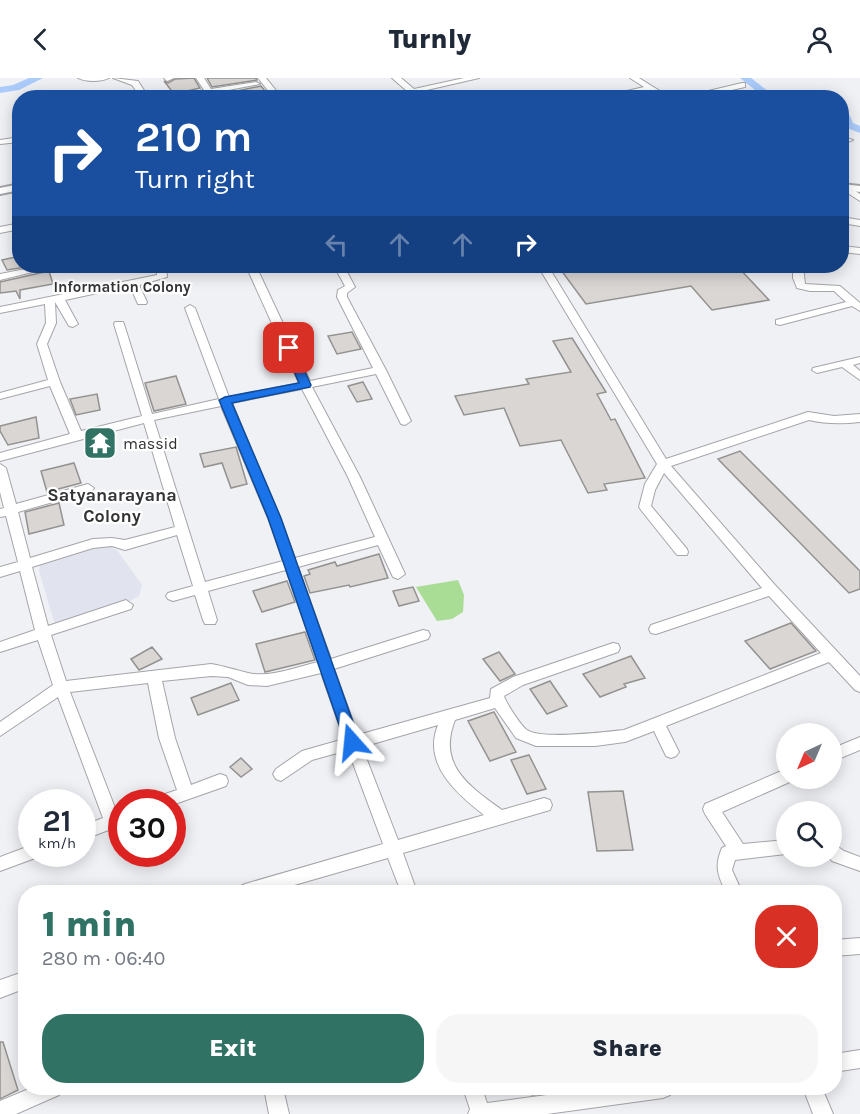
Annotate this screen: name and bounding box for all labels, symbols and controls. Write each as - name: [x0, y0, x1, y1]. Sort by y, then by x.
- icon: back: [24, 23, 57, 56]
- text: Turnly: [389, 23, 471, 55]
- icon: person: [803, 23, 836, 56]
- text: 210 m: [135, 112, 252, 162]
- icon: right: [36, 114, 114, 192]
- text: Turn right: [135, 163, 255, 195]
- icon: left: [320, 228, 353, 261]
- icon: ahead: [383, 228, 416, 261]
- icon: ahead: [446, 228, 479, 261]
- icon: right: [509, 228, 542, 261]
- district label: Information Colony: [53, 278, 191, 296]
- pin: [263, 322, 314, 373]
- icon: arrive: [272, 331, 305, 364]
- temple icon: massid: [82, 425, 118, 461]
- place label: massid: [123, 434, 178, 453]
- district label: Satyanarayana Colony: [47, 484, 177, 527]
- position arrow: [320, 710, 384, 774]
- north arrow: [776, 723, 842, 789]
- map controls: [776, 723, 842, 867]
- speed limit sign: 30: [108, 789, 186, 867]
- button: search: [776, 801, 842, 867]
- text: 21: [43, 803, 71, 839]
- text: km/h: [38, 834, 76, 852]
- text: 1 min: [42, 903, 136, 945]
- button: close: [755, 905, 818, 968]
- text: 280 m · 06:40: [42, 947, 165, 970]
- button: Exit: [42, 1014, 424, 1083]
- button: Share: [436, 1014, 818, 1083]

